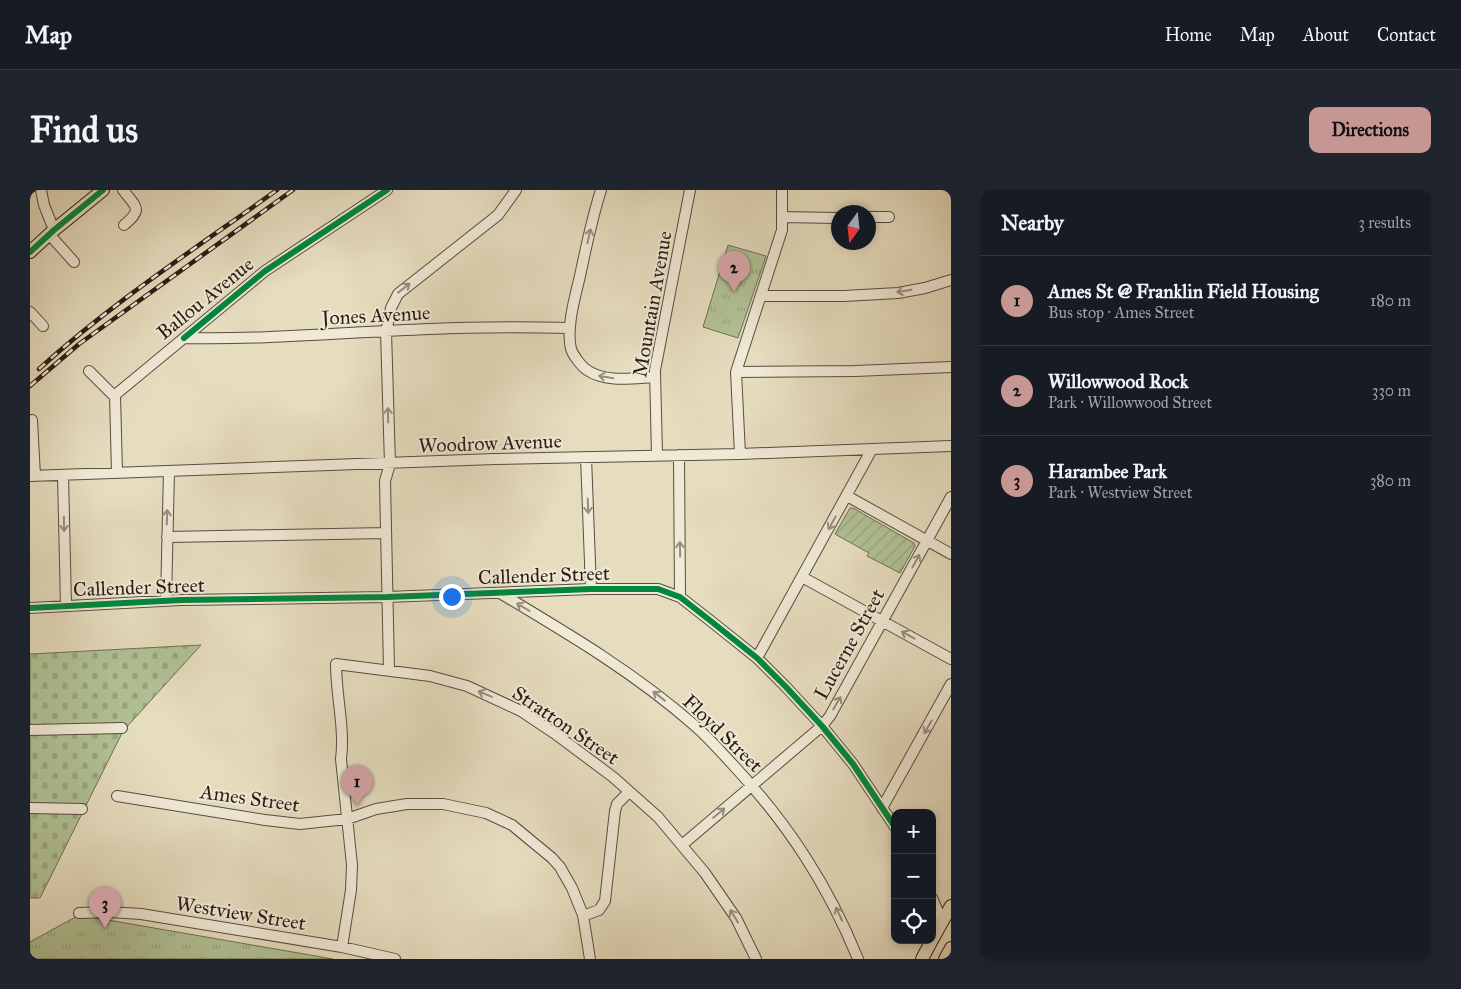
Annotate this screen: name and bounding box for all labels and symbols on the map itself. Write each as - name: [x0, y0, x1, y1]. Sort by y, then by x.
- north arrow: [831, 205, 876, 250]
- one-way arrow: [585, 228, 594, 244]
- street label: Mountain Avenue: [627, 229, 677, 379]
- pin: 2: [718, 251, 750, 292]
- street label: Ballou Avenue: [152, 252, 258, 344]
- one-way arrow: [398, 283, 411, 294]
- one-way arrow: [896, 287, 912, 297]
- street label: Jones Avenue: [319, 300, 431, 331]
- one-way arrow: [599, 371, 615, 381]
- one-way arrow: [383, 407, 393, 424]
- street label: Woodrow Avenue: [418, 429, 562, 457]
- one-way arrow: [583, 498, 593, 514]
- one-way arrow: [163, 509, 172, 525]
- one-way arrow: [827, 515, 837, 530]
- one-way arrow: [60, 516, 69, 532]
- one-way arrow: [676, 541, 685, 557]
- one-way arrow: [911, 554, 921, 568]
- street label: Callender Street: [478, 561, 610, 589]
- street label: Callender Street: [73, 573, 205, 601]
- your location: [439, 584, 465, 610]
- street label: Lucerne Street: [809, 584, 889, 704]
- one-way arrow: [517, 601, 531, 611]
- one-way arrow: [901, 630, 916, 640]
- street label: Stratton Street: [508, 680, 624, 770]
- one-way arrow: [478, 689, 493, 698]
- street label: Floyd Street: [678, 689, 768, 777]
- one-way arrow: [653, 691, 666, 702]
- one-way arrow: [833, 696, 843, 711]
- one-way arrow: [923, 720, 933, 735]
- pin: 1: [341, 765, 373, 806]
- street label: Ames Street: [198, 779, 301, 817]
- one-way arrow: [713, 808, 726, 819]
- pin: 3: [89, 887, 121, 928]
- street label: Westview Street: [174, 891, 308, 935]
- one-way arrow: [833, 907, 843, 922]
- one-way arrow: [729, 909, 739, 923]

